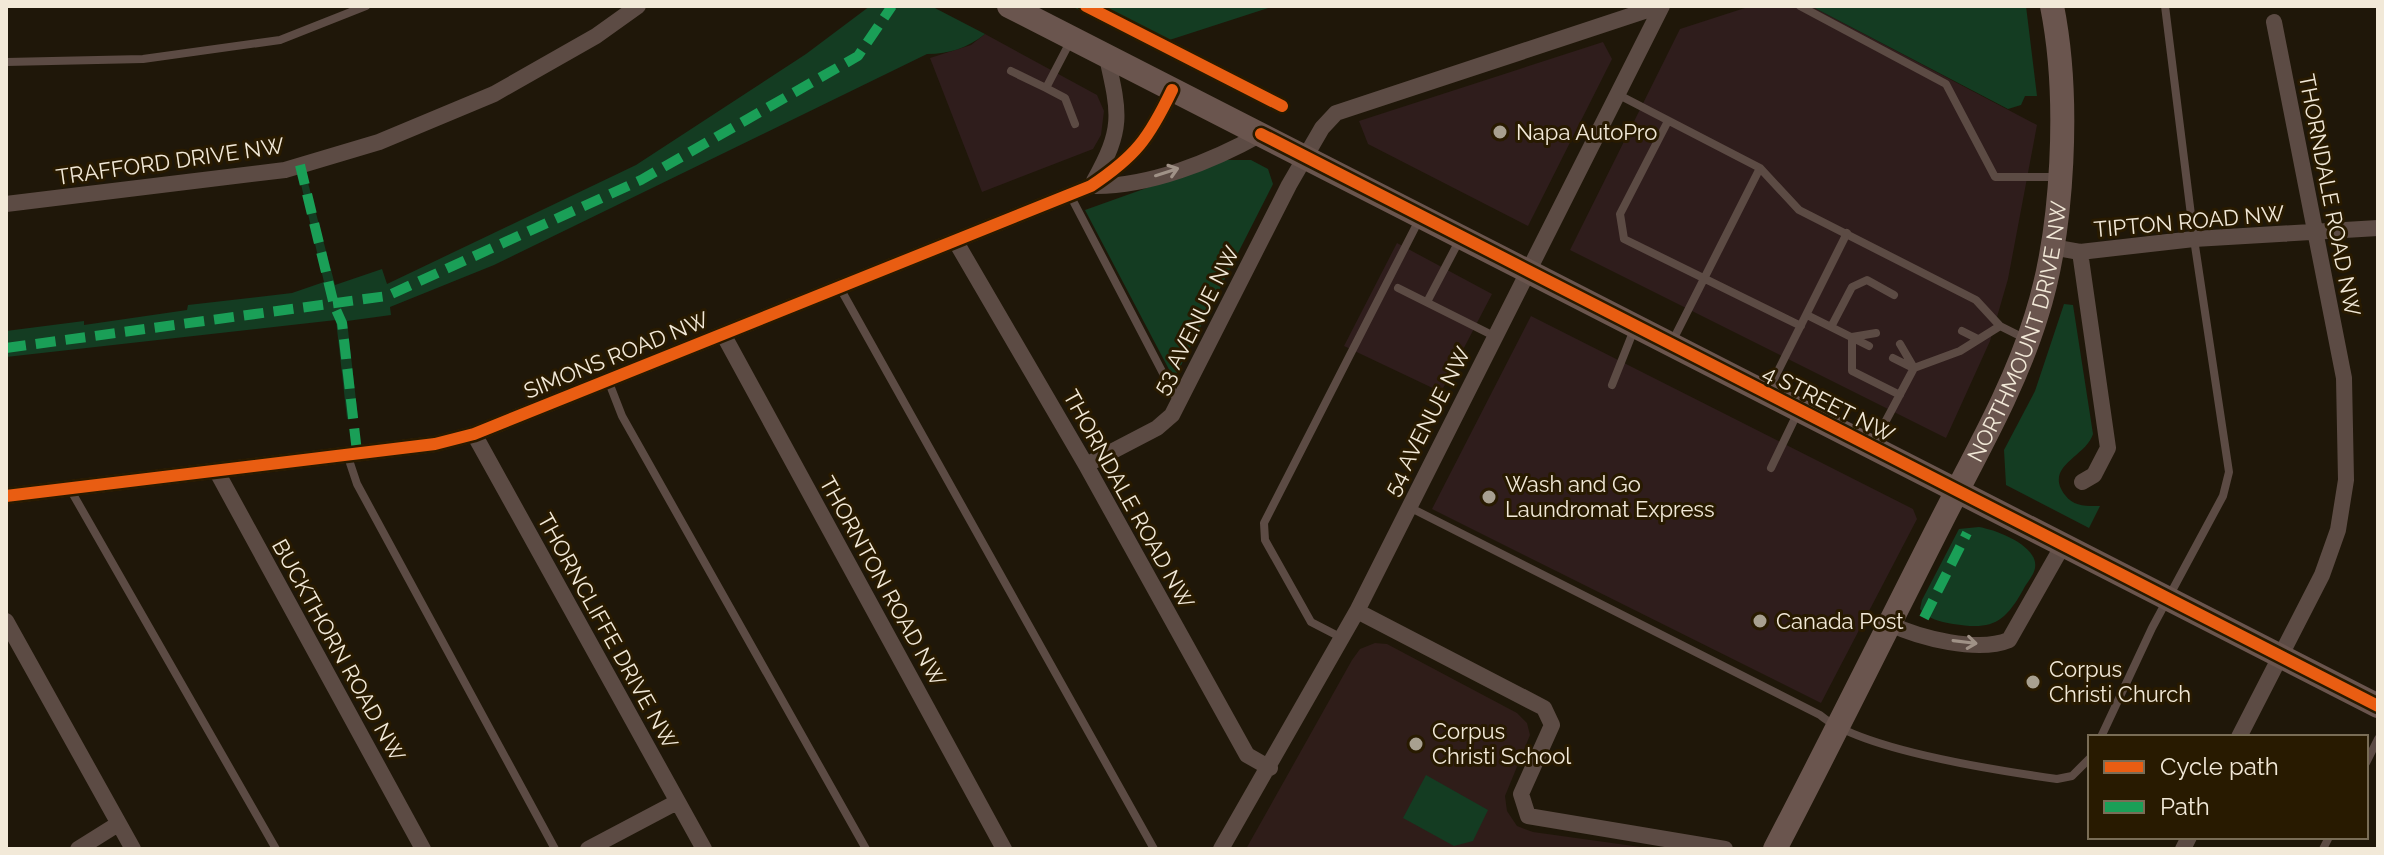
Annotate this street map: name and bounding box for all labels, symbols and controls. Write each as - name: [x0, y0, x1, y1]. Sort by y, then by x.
- street label: THORNDALE ROAD NW: [2294, 72, 2366, 318]
- place label: Napa AutoPro: [1516, 119, 1657, 145]
- marker: Napa AutoPro: [1491, 123, 1509, 141]
- street label: TRAFFORD DRIVE NW: [54, 132, 286, 190]
- one-way arrow: [1154, 164, 1179, 178]
- street label: NORTHMOUNT DRIVE NW: [1962, 200, 2071, 466]
- street label: TIPTON ROAD NW: [2093, 200, 2285, 242]
- street label: 53 AVENUE NW: [1147, 241, 1245, 399]
- street label: SIMONS ROAD NW: [520, 306, 712, 404]
- street label: 54 AVENUE NW: [1378, 342, 1476, 500]
- street label: 4 STREET NW: [1759, 359, 1899, 447]
- street label: THORNDALE ROAD NW: [1058, 385, 1200, 613]
- street label: THORNTON ROAD NW: [814, 471, 952, 691]
- place label: Wash and Go Laundromat Express: [1505, 471, 1715, 522]
- marker: Wash and Go Laundromat Express: [1480, 488, 1498, 506]
- street label: THORNCLIFFE DRIVE NW: [532, 509, 684, 753]
- street label: BUCKTHORN ROAD NW: [267, 534, 411, 766]
- place label: Canada Post: [1776, 608, 1904, 634]
- marker: Canada Post: [1751, 612, 1769, 630]
- one-way arrow: [1951, 635, 1978, 650]
- place label: Corpus Christi Church: [2049, 656, 2191, 707]
- marker: Corpus Christi Church: [2024, 673, 2042, 691]
- place label: Corpus Christi School: [1432, 718, 1571, 769]
- marker: Corpus Christi School: [1407, 735, 1425, 753]
- legend: [2088, 735, 2368, 839]
- text: Cycle path: [2160, 752, 2279, 781]
- text: Path: [2160, 792, 2210, 821]

